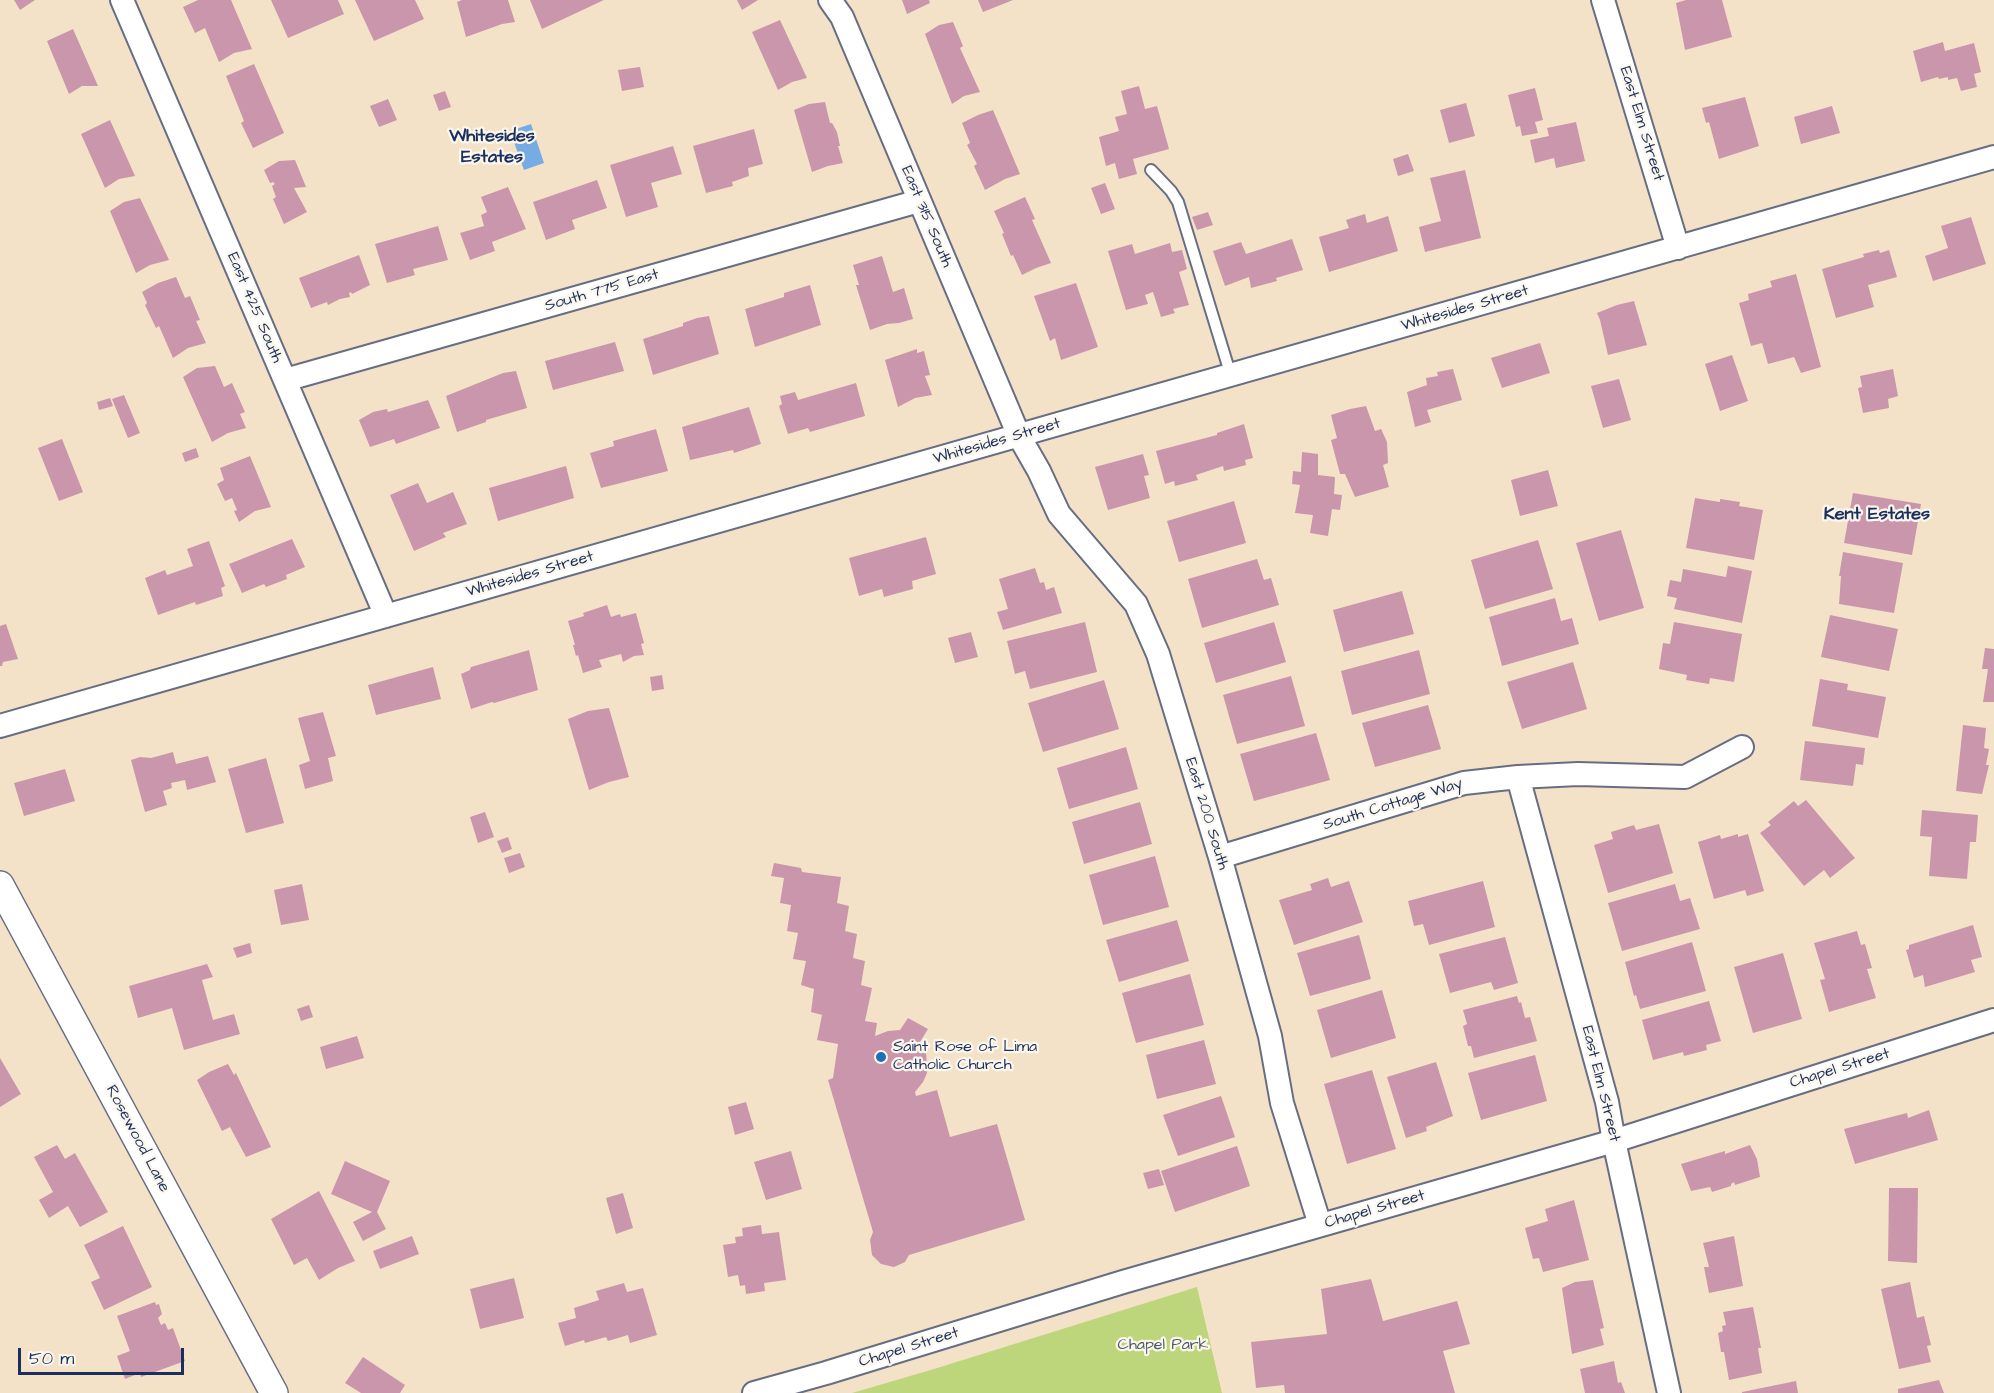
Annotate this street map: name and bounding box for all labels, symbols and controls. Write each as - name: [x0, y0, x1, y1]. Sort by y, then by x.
- street label: East Elm Street: [1614, 64, 1668, 184]
- district label: Whitesides Estates: [449, 126, 535, 168]
- street label: East 315 South: [896, 163, 956, 271]
- street label: East 425 South: [222, 250, 286, 366]
- street label: South 775 East: [543, 266, 661, 316]
- street label: Whitesides Street: [1399, 282, 1531, 336]
- street label: Whitesides Street: [931, 415, 1063, 469]
- district label: Kent Estates: [1824, 504, 1930, 526]
- street label: Whitesides Street: [464, 548, 596, 602]
- street label: East 200 South: [1180, 756, 1232, 872]
- street label: South Cottage Way: [1321, 775, 1465, 835]
- street label: East Elm Street: [1576, 1024, 1624, 1144]
- place label: Saint Rose of Lima Catholic Church: [893, 1038, 1037, 1076]
- street label: Chapel Street: [1788, 1045, 1892, 1093]
- marker: Saint Rose of Lima Catholic Church: [874, 1050, 888, 1064]
- street label: Rosewood Lane: [101, 1082, 173, 1196]
- street label: Chapel Street: [1323, 1187, 1427, 1233]
- street label: Chapel Street: [857, 1324, 961, 1372]
- scale bar: [21, 1336, 188, 1374]
- park label: Chapel Park: [1118, 1336, 1208, 1356]
- text: 50 m: [29, 1346, 74, 1371]

